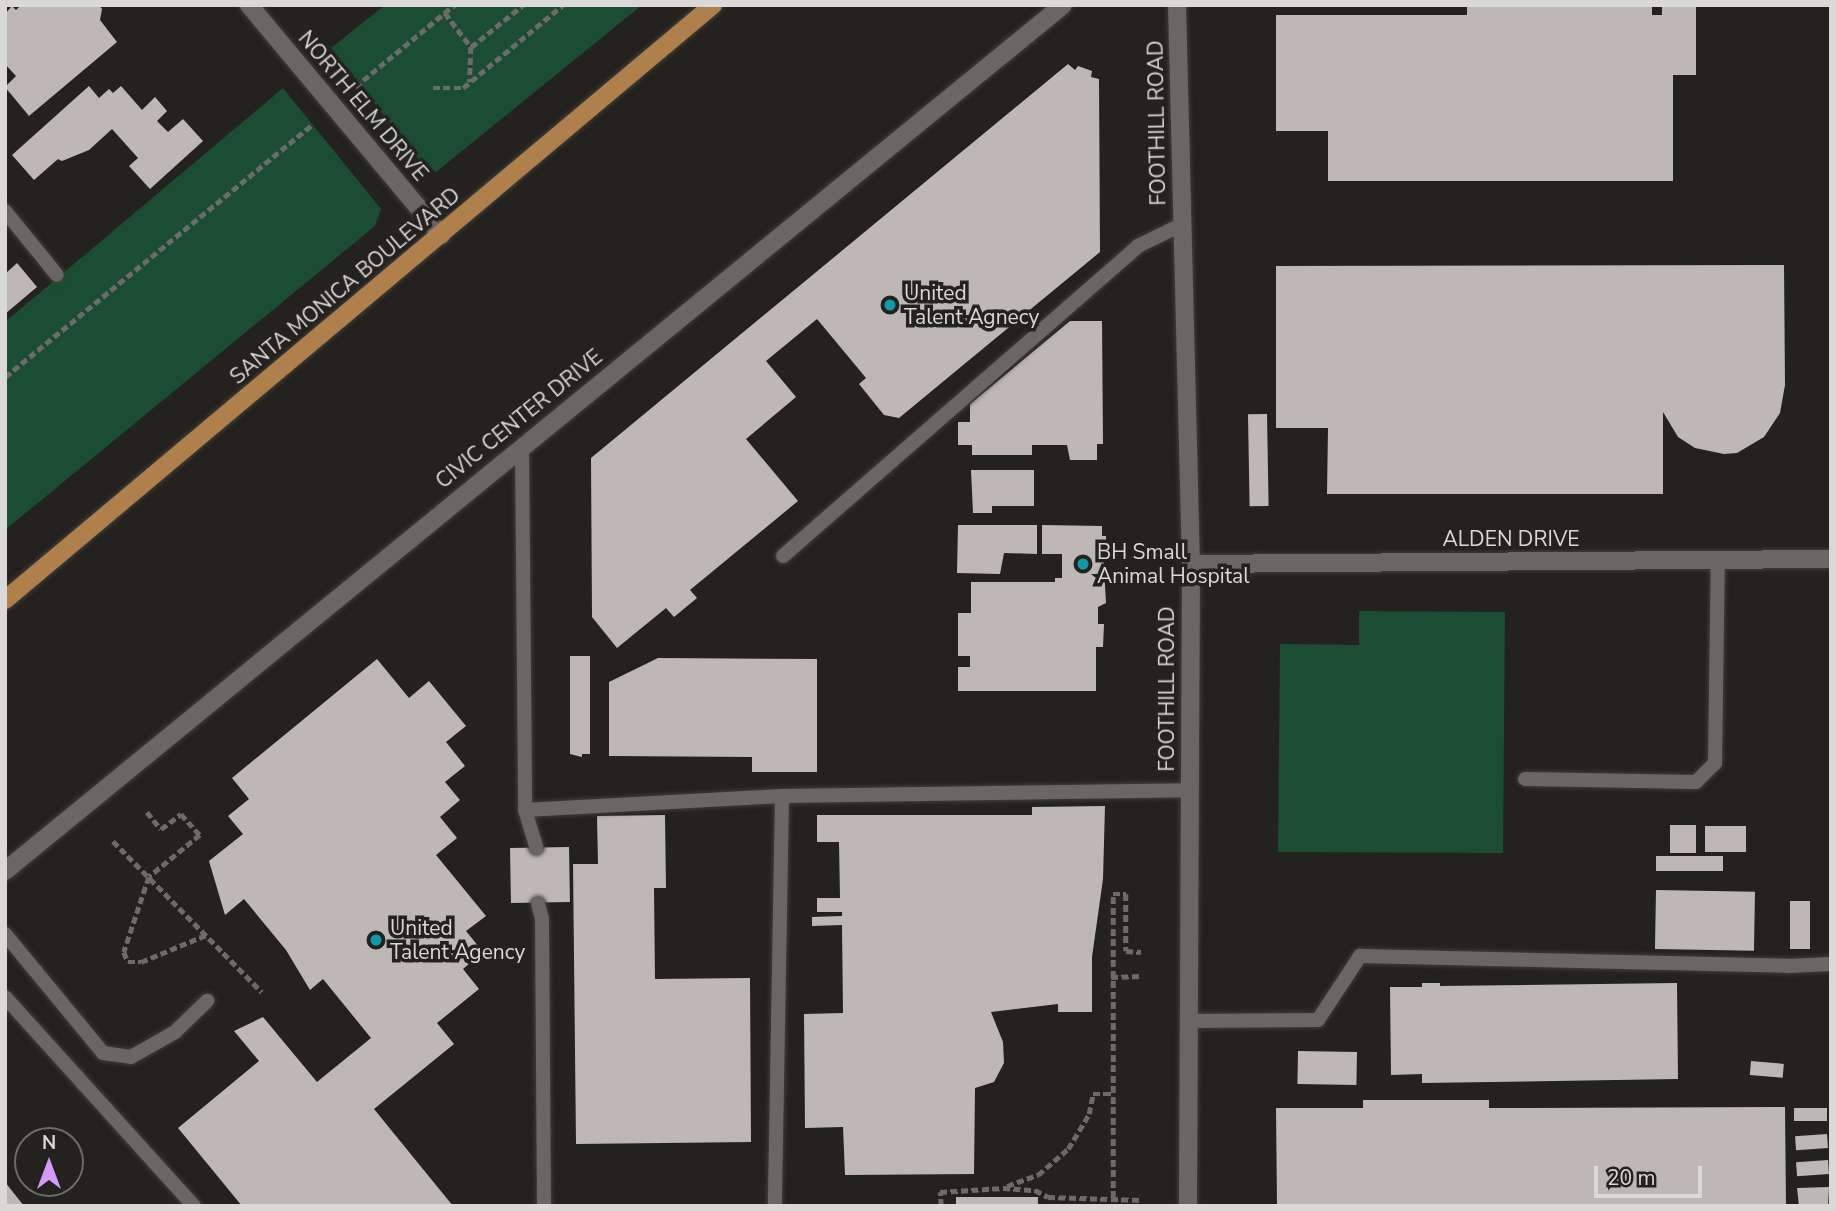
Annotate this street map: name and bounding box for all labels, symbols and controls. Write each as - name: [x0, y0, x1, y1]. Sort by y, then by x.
- street label: NORTH ELM DRIVE: [293, 26, 433, 186]
- street label: FOOTHILL ROAD: [1143, 40, 1171, 206]
- street label: SANTA MONICA BOULEVARD: [225, 182, 465, 390]
- place label: United Talent Agnecy: [904, 280, 1039, 330]
- marker: United Talent Agnecy: [882, 297, 898, 313]
- street label: CIVIC CENTER DRIVE: [431, 344, 607, 494]
- street label: ALDEN DRIVE: [1442, 526, 1580, 552]
- place label: BH Small Animal Hospital: [1097, 539, 1249, 589]
- marker: BH Small Animal Hospital: [1075, 556, 1091, 572]
- street label: FOOTHILL ROAD: [1154, 606, 1180, 772]
- place label: United Talent Agency: [390, 915, 525, 965]
- marker: United Talent Agency: [368, 932, 384, 948]
- north arrow: [14, 1127, 84, 1197]
- text: N: [42, 1130, 56, 1156]
- scale bar: [1598, 1152, 1706, 1196]
- text: 20 m: [1607, 1164, 1656, 1192]

